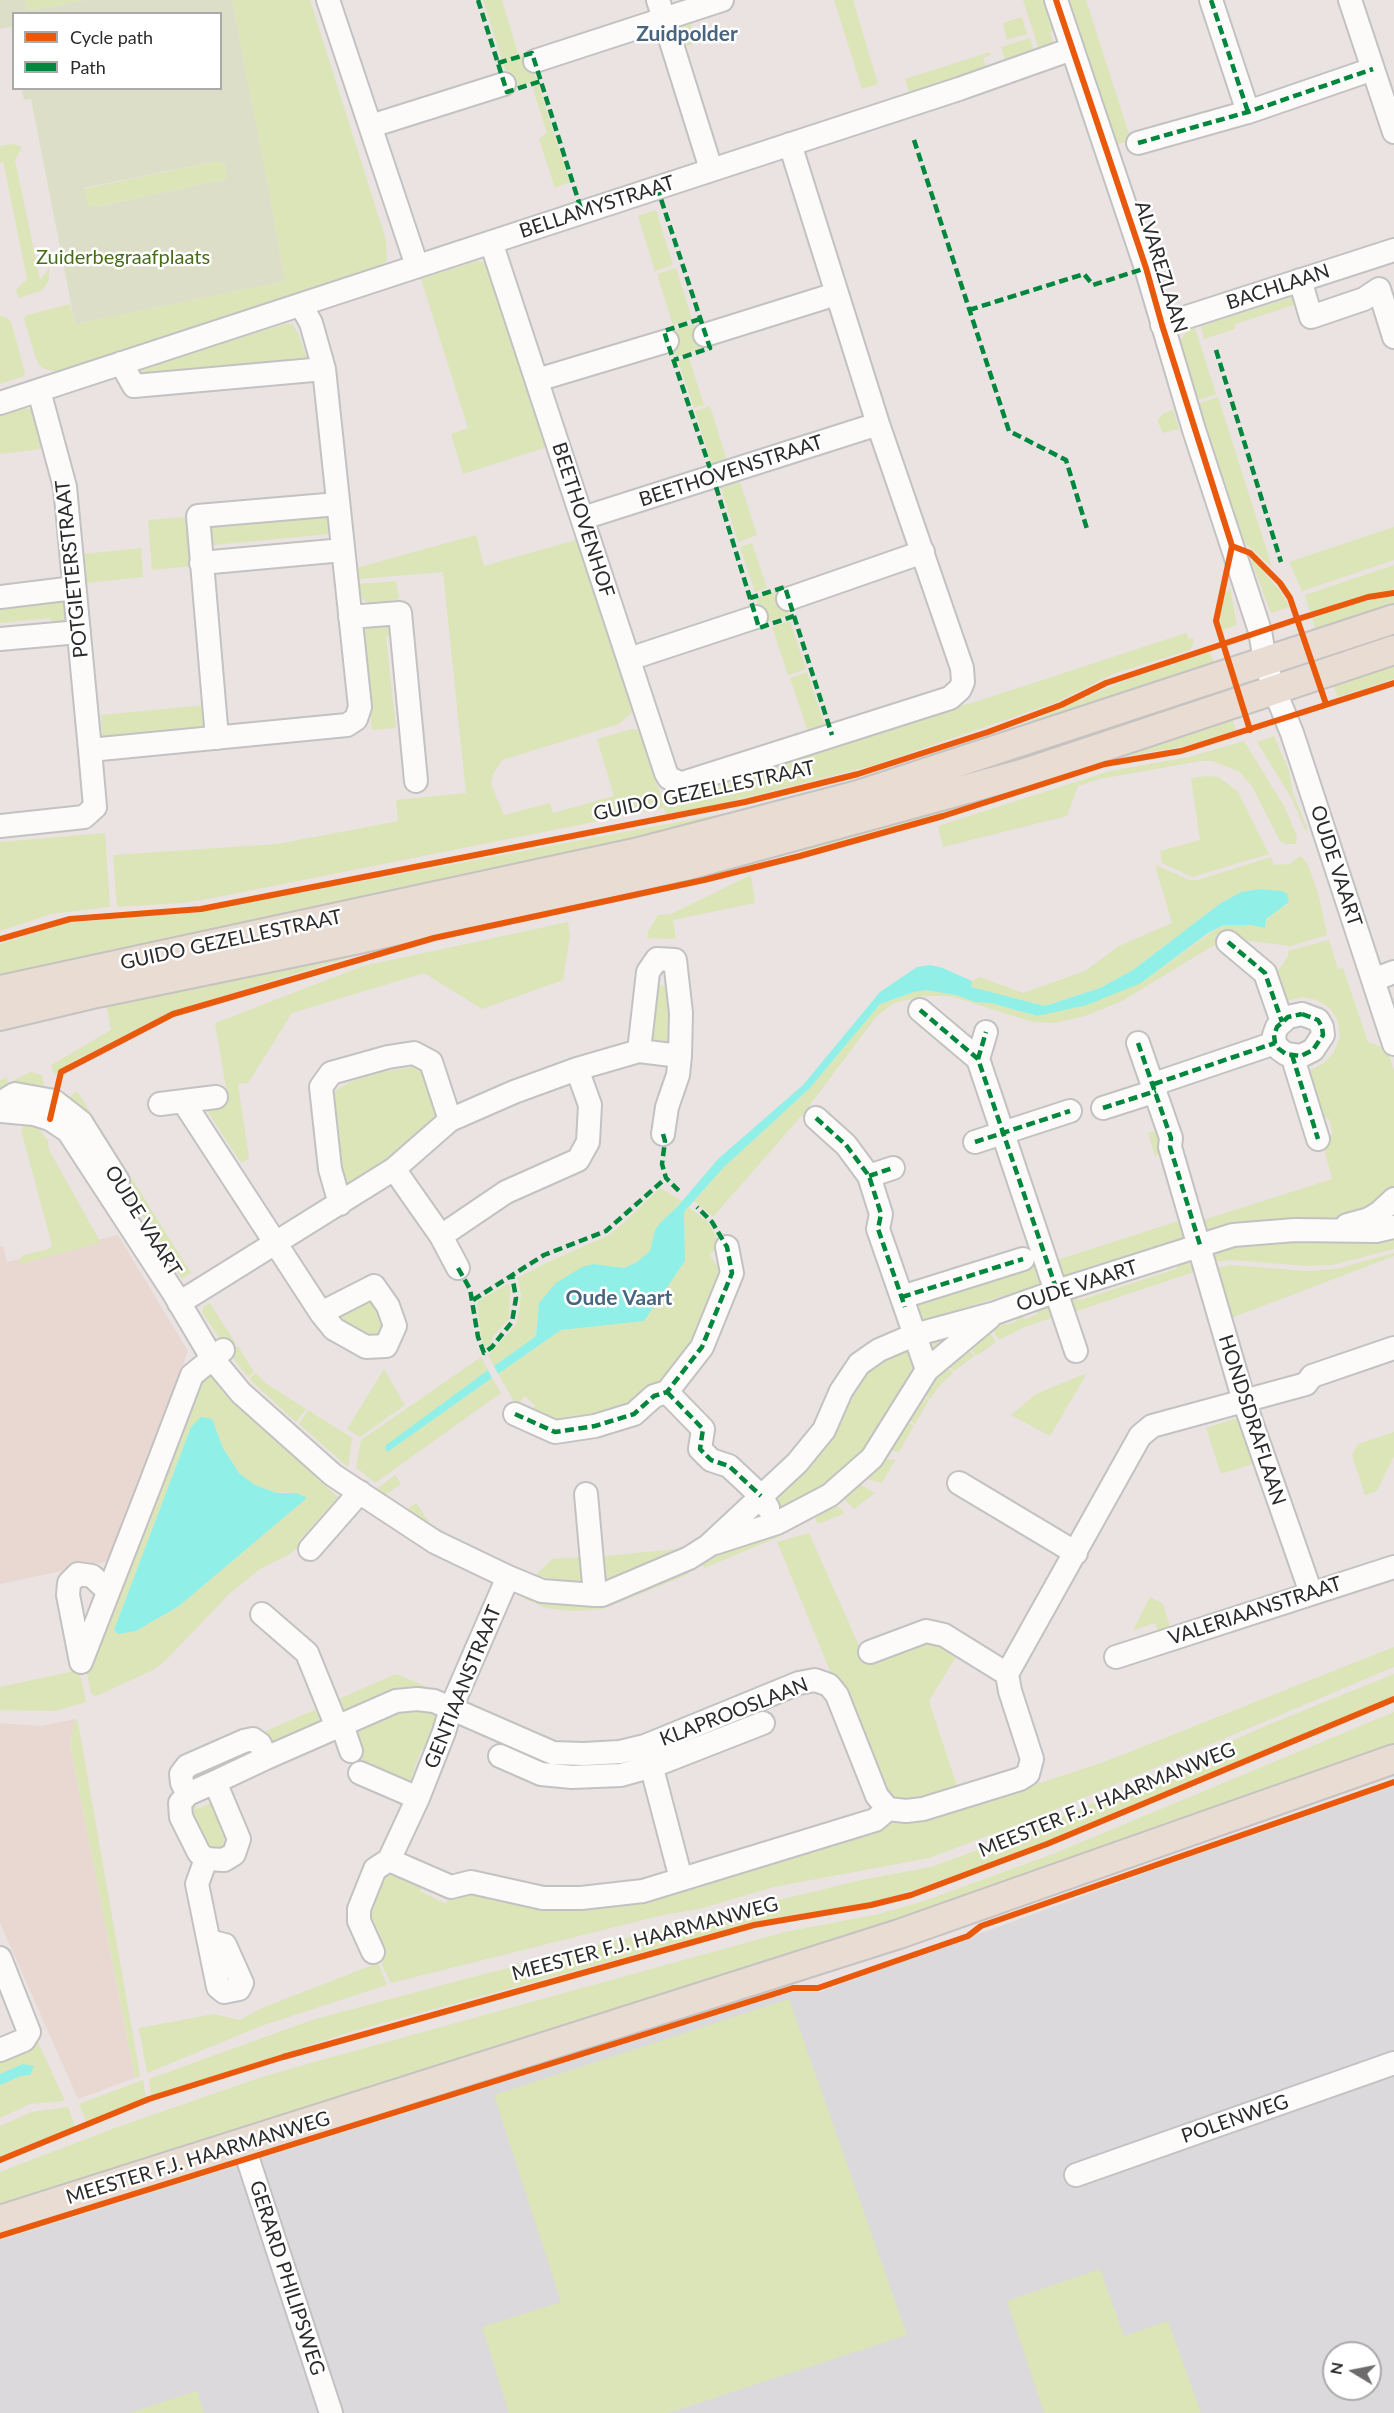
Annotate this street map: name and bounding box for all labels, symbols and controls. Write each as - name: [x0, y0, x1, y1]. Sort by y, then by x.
- legend: [12, 12, 222, 90]
- district label: Zuidpolder: [636, 21, 738, 47]
- text: Cycle path: [70, 26, 153, 48]
- text: Path: [70, 56, 106, 78]
- street label: BELLAMYSTRAAT: [516, 171, 678, 243]
- street label: ALVAREZLAAN: [1130, 198, 1192, 336]
- park label: Zuiderbegraafplaats: [36, 246, 210, 270]
- street label: BACHLAAN: [1223, 259, 1333, 315]
- street label: BEETHOVENSTRAAT: [636, 430, 826, 512]
- street label: BEETHOVENHOF: [547, 439, 619, 601]
- street label: POTGIETERSTRAAT: [51, 479, 93, 659]
- street label: GUIDO GEZELLESTRAAT: [591, 756, 817, 826]
- street label: OUDE VAART: [1305, 802, 1367, 930]
- street label: GUIDO GEZELLESTRAAT: [118, 905, 344, 975]
- street label: OUDE VAART: [99, 1161, 187, 1281]
- street label: OUDE VAART: [1013, 1255, 1141, 1317]
- district label: Oude Vaart: [566, 1285, 672, 1311]
- street label: HONDSDRAFLAAN: [1213, 1332, 1291, 1508]
- street label: VALERIAANSTRAAT: [1165, 1572, 1345, 1650]
- street label: GENTIAANSTRAAT: [419, 1602, 507, 1772]
- street label: KLAPROOSLAAN: [656, 1673, 812, 1751]
- street label: MEESTER F.J. HAARMANWEG: [975, 1737, 1239, 1863]
- street label: MEESTER F.J. HAARMANWEG: [509, 1892, 781, 1986]
- street label: POLENWEG: [1178, 2089, 1292, 2149]
- street label: MEESTER F.J. HAARMANWEG: [63, 2106, 333, 2210]
- street label: GERARD PHILIPSWEG: [244, 2178, 330, 2378]
- north arrow: [1322, 2341, 1382, 2401]
- text: N: [1325, 2360, 1346, 2376]

